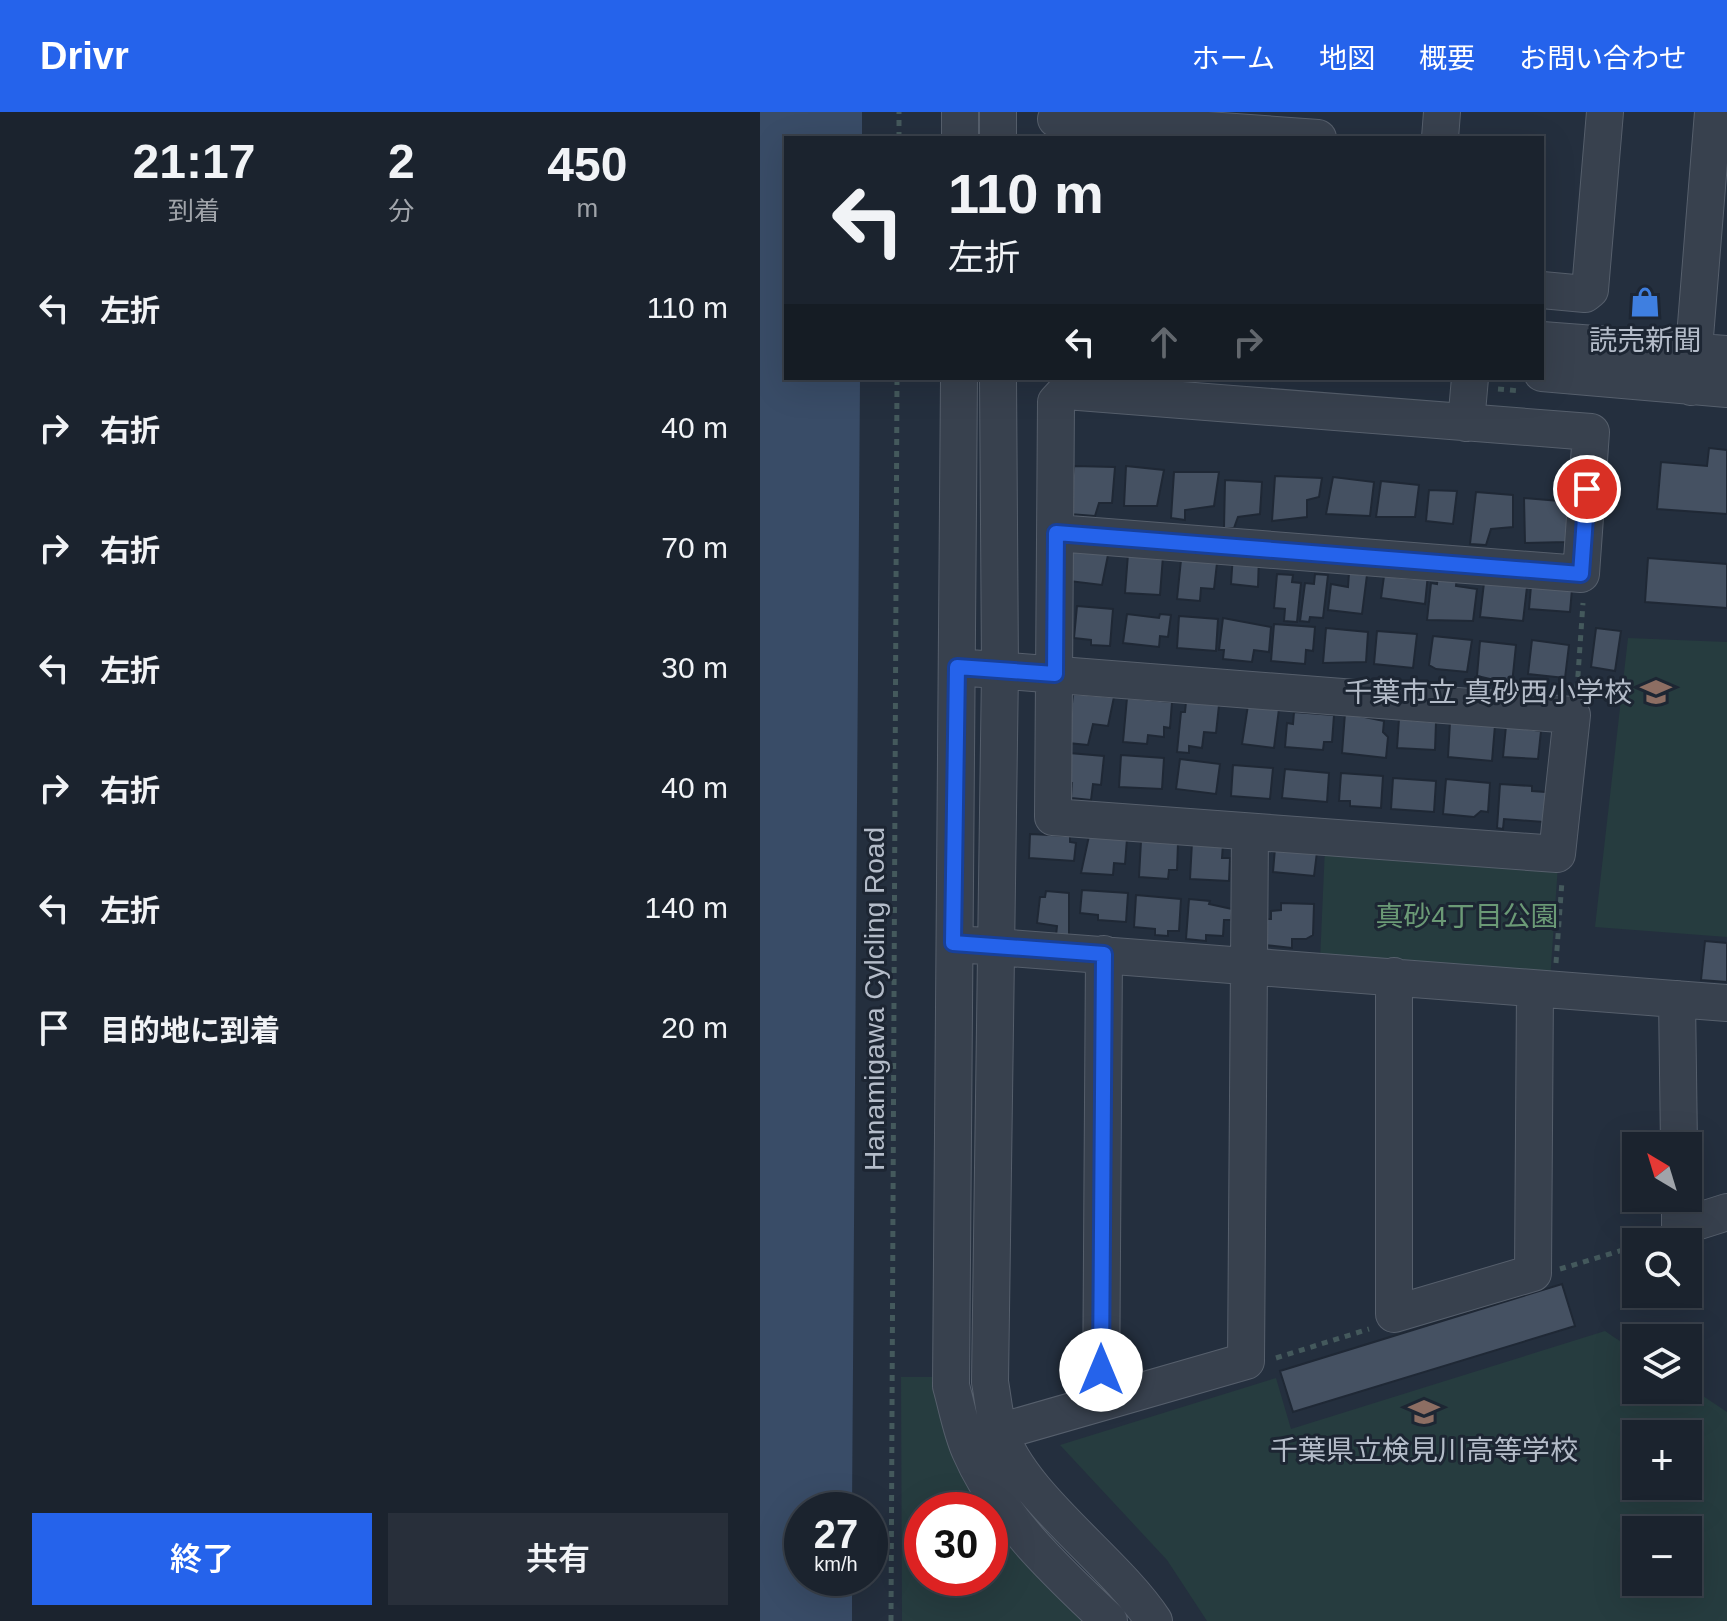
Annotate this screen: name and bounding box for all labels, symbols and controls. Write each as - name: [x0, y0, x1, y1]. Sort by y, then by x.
- text: Drivr: [40, 35, 129, 77]
- text: ホーム: [1192, 43, 1275, 74]
- text: 地図: [1319, 43, 1375, 74]
- text: 概要: [1419, 43, 1475, 74]
- text: お問い合わせ: [1519, 43, 1687, 74]
- text: 21:17: [133, 135, 255, 188]
- text: 2: [388, 135, 415, 188]
- text: 450: [547, 138, 627, 191]
- text: 110 m: [948, 162, 1104, 225]
- icon: left: [816, 168, 920, 272]
- text: m: [577, 193, 598, 223]
- text: 到着: [168, 196, 220, 226]
- text: 分: [388, 196, 414, 226]
- text: 左折: [948, 237, 1020, 278]
- shop icon: 読売新聞: [1628, 285, 1662, 319]
- icon: left: [32, 286, 76, 330]
- text: 110 m: [647, 291, 728, 324]
- text: 左折: [100, 294, 160, 327]
- icon: left: [1058, 320, 1102, 364]
- icon: ahead: [1142, 320, 1186, 364]
- icon: right: [1226, 320, 1270, 364]
- place label: 読売新聞: [1589, 325, 1701, 356]
- icon: right: [32, 406, 76, 450]
- text: 40 m: [661, 411, 728, 444]
- text: 右折: [100, 414, 160, 447]
- pin: [1553, 455, 1621, 523]
- icon: arrive: [1565, 467, 1609, 511]
- icon: right: [32, 526, 76, 570]
- text: 70 m: [661, 531, 728, 564]
- text: 右折: [100, 534, 160, 567]
- icon: left: [32, 646, 76, 690]
- text: 30 m: [661, 651, 728, 684]
- text: 左折: [100, 654, 160, 687]
- school or university icon: 千葉市立 真砂西小学校: [1639, 675, 1673, 709]
- place label: 千葉市立 真砂西小学校: [1344, 677, 1632, 708]
- icon: right: [32, 766, 76, 810]
- text: 40 m: [661, 771, 728, 804]
- text: 右折: [100, 774, 160, 807]
- street label: Hanamigawa Cylcling Road: [859, 827, 890, 1171]
- icon: left: [32, 886, 76, 930]
- text: 140 m: [645, 891, 728, 924]
- text: 左折: [100, 894, 160, 927]
- park label: 真砂4丁目公園: [1375, 901, 1559, 932]
- icon: arrive: [32, 1006, 76, 1050]
- text: 20 m: [661, 1011, 728, 1044]
- text: 目的地に到着: [100, 1014, 280, 1047]
- north arrow: [1622, 1132, 1702, 1212]
- map controls: [1622, 1132, 1702, 1596]
- button: search: [1622, 1228, 1702, 1308]
- button: layers: [1622, 1324, 1702, 1404]
- position arrow: [1059, 1328, 1143, 1412]
- school or university icon: 千葉県立検見川高等学校: [1407, 1395, 1441, 1429]
- button: +: [1622, 1420, 1702, 1500]
- place label: 千葉県立検見川高等学校: [1270, 1435, 1578, 1466]
- speed limit sign: 30: [904, 1492, 1008, 1596]
- text: 27: [814, 1512, 858, 1556]
- button: 終了: [32, 1513, 372, 1605]
- button: 共有: [388, 1513, 728, 1605]
- button: −: [1622, 1516, 1702, 1596]
- text: km/h: [814, 1553, 858, 1575]

